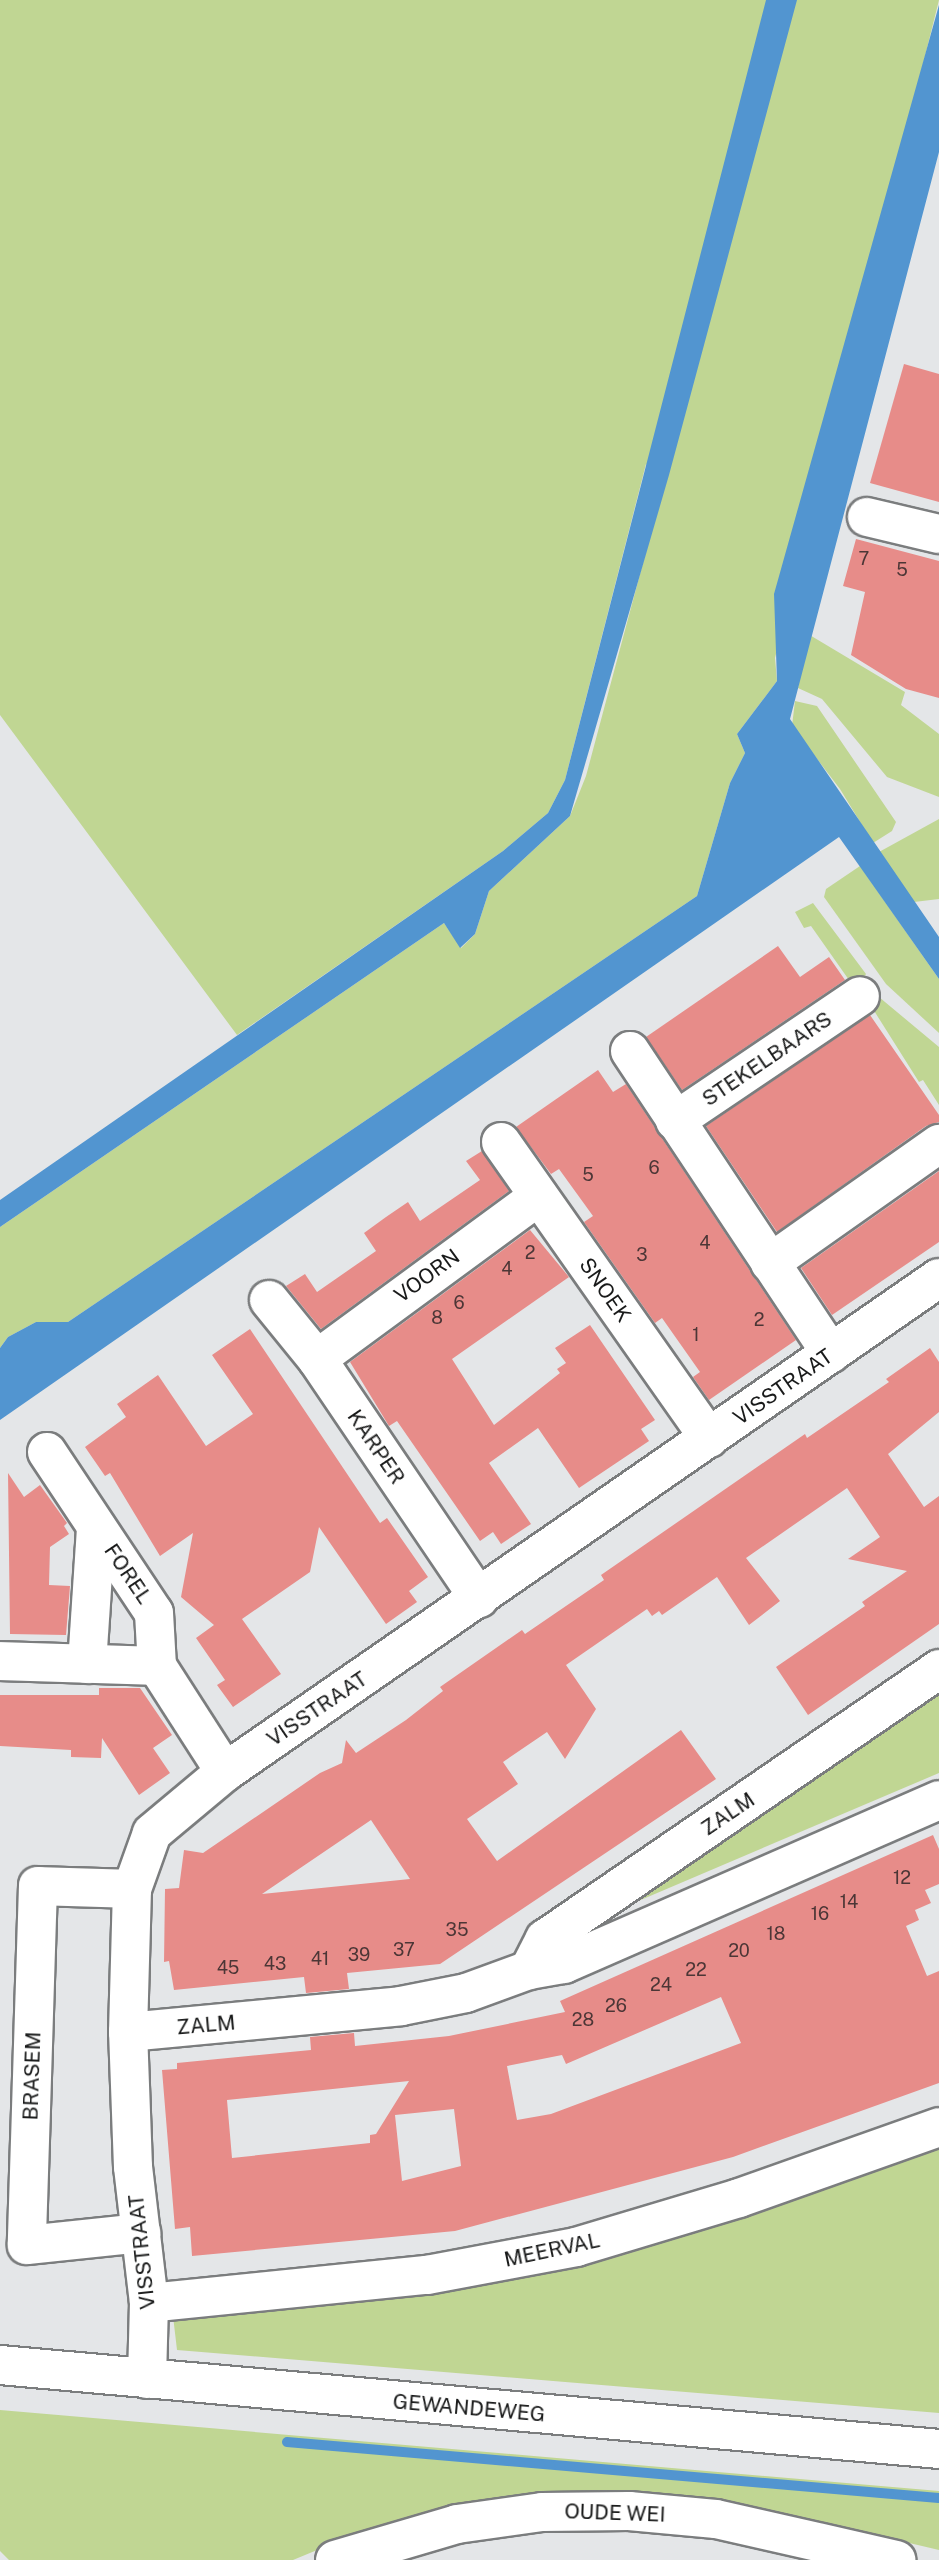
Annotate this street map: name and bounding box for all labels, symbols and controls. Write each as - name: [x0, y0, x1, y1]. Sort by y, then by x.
- house number: 7: [859, 548, 869, 570]
- house number: 5: [896, 559, 908, 581]
- street label: STEKELBAARS: [697, 1006, 837, 1112]
- house number: 6: [648, 1157, 660, 1179]
- house number: 5: [582, 1164, 594, 1186]
- house number: 4: [699, 1232, 711, 1254]
- house number: 2: [525, 1242, 535, 1264]
- street label: VOORN: [389, 1244, 465, 1308]
- house number: 3: [636, 1244, 648, 1266]
- street label: SNOEK: [574, 1253, 636, 1327]
- house number: 4: [501, 1258, 513, 1280]
- house number: 6: [453, 1292, 465, 1314]
- house number: 8: [431, 1307, 443, 1329]
- house number: 2: [754, 1309, 764, 1331]
- house number: 1: [692, 1324, 700, 1346]
- street label: VISSTRAAT: [729, 1344, 837, 1430]
- street label: KARPER: [342, 1405, 410, 1489]
- street label: FOREL: [99, 1539, 157, 1609]
- street label: VISSTRAAT: [262, 1666, 372, 1752]
- street label: ZALM: [696, 1787, 760, 1841]
- house number: 12: [893, 1867, 911, 1889]
- house number: 14: [840, 1891, 858, 1913]
- house number: 16: [811, 1903, 829, 1925]
- house number: 35: [446, 1919, 468, 1941]
- house number: 18: [767, 1923, 785, 1945]
- house number: 37: [393, 1939, 415, 1961]
- house number: 20: [728, 1940, 750, 1962]
- house number: 39: [348, 1944, 370, 1966]
- house number: 41: [311, 1948, 329, 1970]
- house number: 43: [264, 1953, 286, 1975]
- house number: 45: [217, 1957, 239, 1979]
- house number: 22: [685, 1959, 707, 1981]
- house number: 24: [650, 1974, 672, 1996]
- house number: 26: [605, 1995, 627, 2017]
- house number: 28: [572, 2009, 594, 2031]
- street label: ZALM: [175, 2010, 237, 2040]
- street label: BRASEM: [18, 2031, 46, 2121]
- street label: VISSTRAAT: [123, 2193, 161, 2311]
- street label: MEERVAL: [502, 2228, 602, 2272]
- street label: GEWANDEWEG: [392, 2389, 546, 2427]
- street label: OUDE WEI: [564, 2499, 666, 2527]

